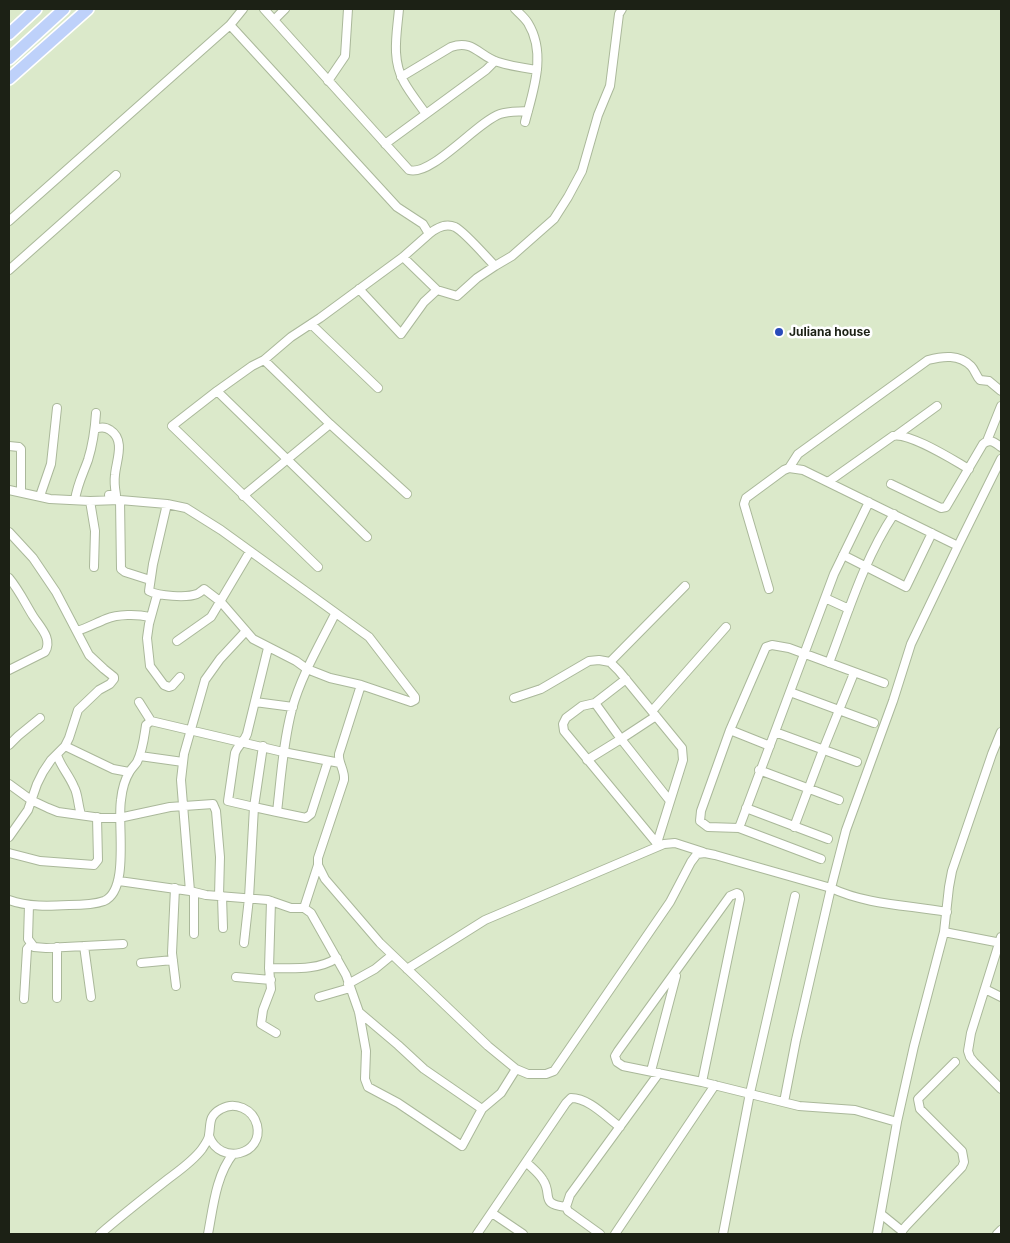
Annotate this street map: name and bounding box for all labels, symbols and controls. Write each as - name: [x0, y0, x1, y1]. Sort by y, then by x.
- place label: Juliana house: [789, 325, 870, 339]
- marker: Juliana house: [773, 326, 785, 338]

